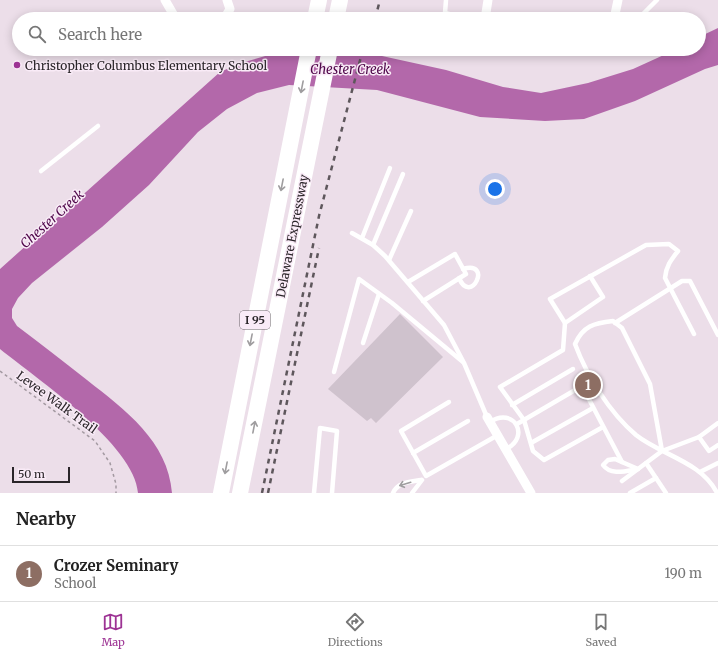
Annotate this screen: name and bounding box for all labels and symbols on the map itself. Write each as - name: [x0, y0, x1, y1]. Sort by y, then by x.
- place label: Christopher Columbus Elementary School: [25, 58, 267, 73]
- marker: Christopher Columbus Elementary School: [12, 60, 22, 70]
- water label: Chester Creek: [310, 61, 390, 78]
- one-way arrow: [297, 80, 305, 93]
- street label: Delaware Expressway: [273, 173, 311, 299]
- one-way arrow: [278, 178, 286, 191]
- your location: [485, 179, 505, 199]
- water label: Chester Creek: [17, 186, 87, 252]
- road number: I 95: [240, 311, 270, 329]
- one-way arrow: [247, 333, 255, 346]
- street label: Levee Walk Trail: [14, 368, 100, 436]
- pin: 1: [575, 370, 601, 400]
- one-way arrow: [250, 421, 258, 434]
- one-way arrow: [222, 461, 230, 474]
- scale bar: [12, 465, 70, 484]
- one-way arrow: [399, 481, 412, 488]

